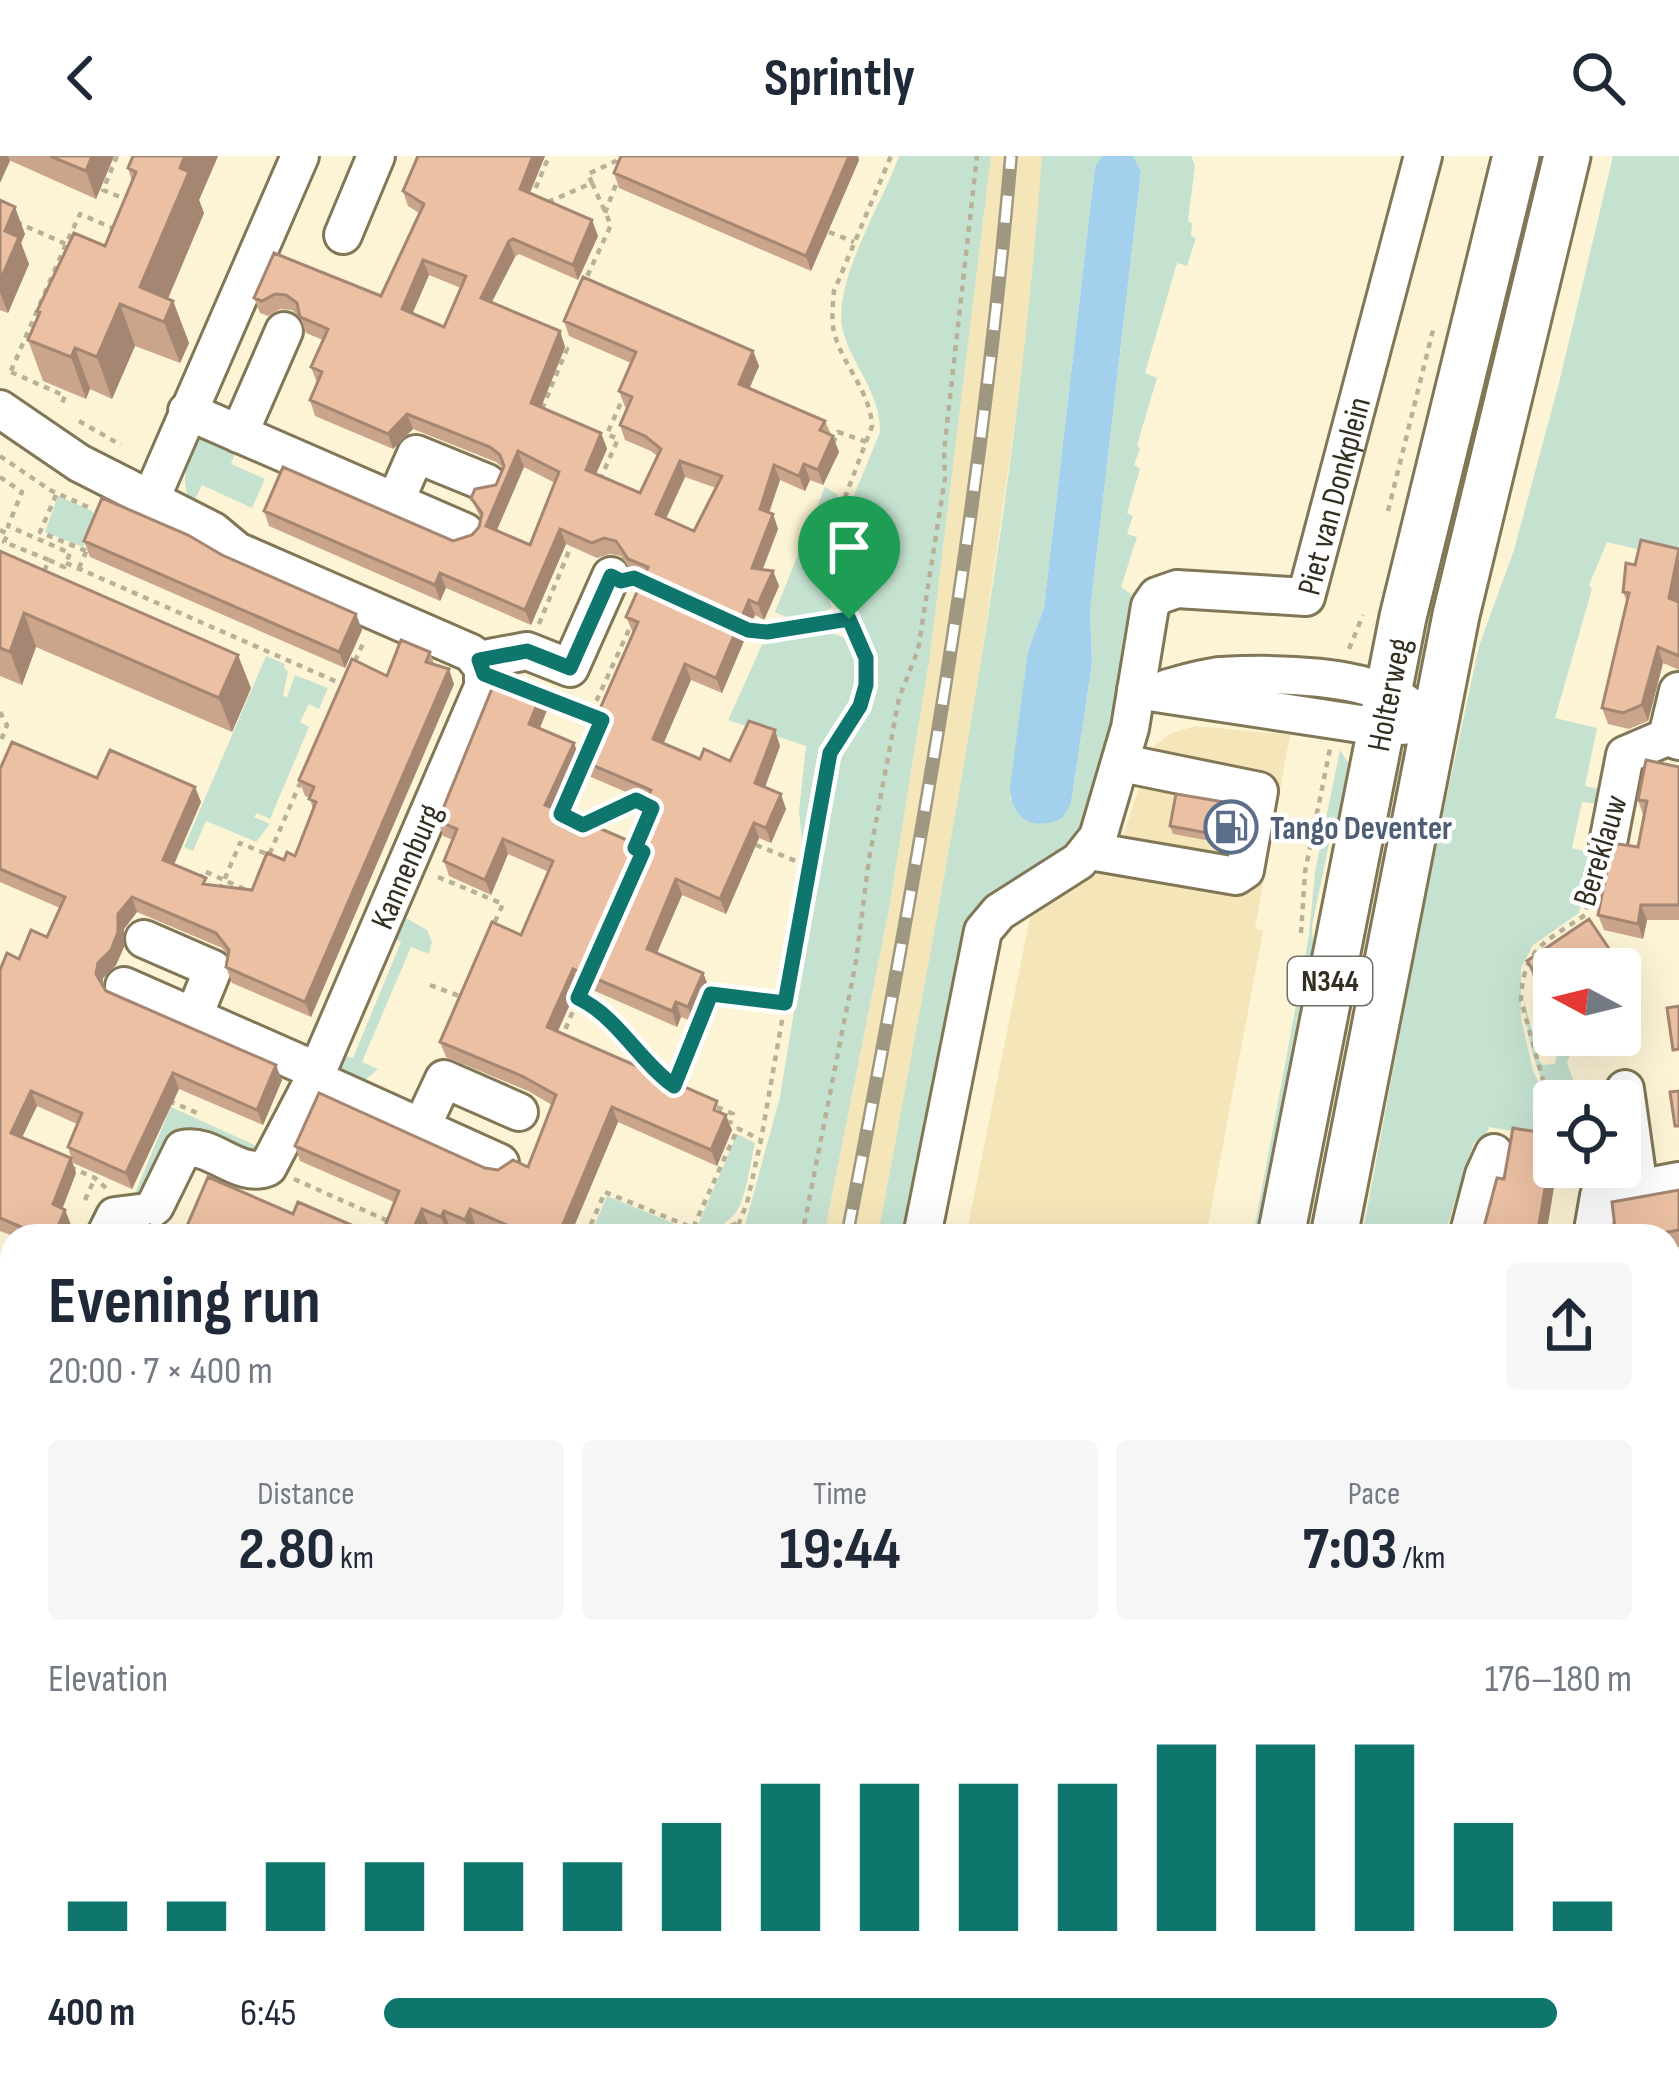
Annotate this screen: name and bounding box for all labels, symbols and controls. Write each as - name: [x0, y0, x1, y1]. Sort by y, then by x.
- icon: back: [48, 45, 114, 111]
- icon: search: [1565, 45, 1631, 111]
- text: Sprintly: [764, 46, 915, 111]
- street label: Piet van Donkplein: [1289, 393, 1380, 599]
- pin: [798, 496, 900, 619]
- icon: arrive: [816, 514, 882, 580]
- street label: Holterweg: [1359, 635, 1420, 755]
- street label: Bereklauw: [1565, 790, 1637, 911]
- street label: Kannenburg: [363, 798, 451, 936]
- fuel station icon: Tango Deventer: [1203, 799, 1259, 855]
- place label: Tango Deventer: [1270, 809, 1452, 849]
- north arrow: [1533, 948, 1641, 1056]
- map controls: [1533, 948, 1641, 1188]
- road number: N344: [1288, 957, 1372, 1005]
- button: locate: [1533, 1080, 1641, 1188]
- text: Evening run: [48, 1263, 321, 1342]
- button: share: [1506, 1263, 1632, 1389]
- text: 20:00 · 7 × 400 m: [48, 1348, 273, 1395]
- text: Distance: [257, 1474, 355, 1514]
- text: Time: [813, 1474, 867, 1514]
- text: Pace: [1348, 1474, 1400, 1514]
- text: 2.80: [238, 1514, 335, 1586]
- text: 19:44: [779, 1514, 901, 1586]
- text: 7:03: [1303, 1514, 1397, 1586]
- text: km: [335, 1538, 374, 1578]
- text: /km: [1397, 1538, 1445, 1578]
- text: Elevation: [48, 1656, 168, 1703]
- text: 176–180 m: [1485, 1656, 1632, 1703]
- text: 400 m: [48, 1990, 135, 2037]
- text: 6:45: [240, 1990, 297, 2037]

